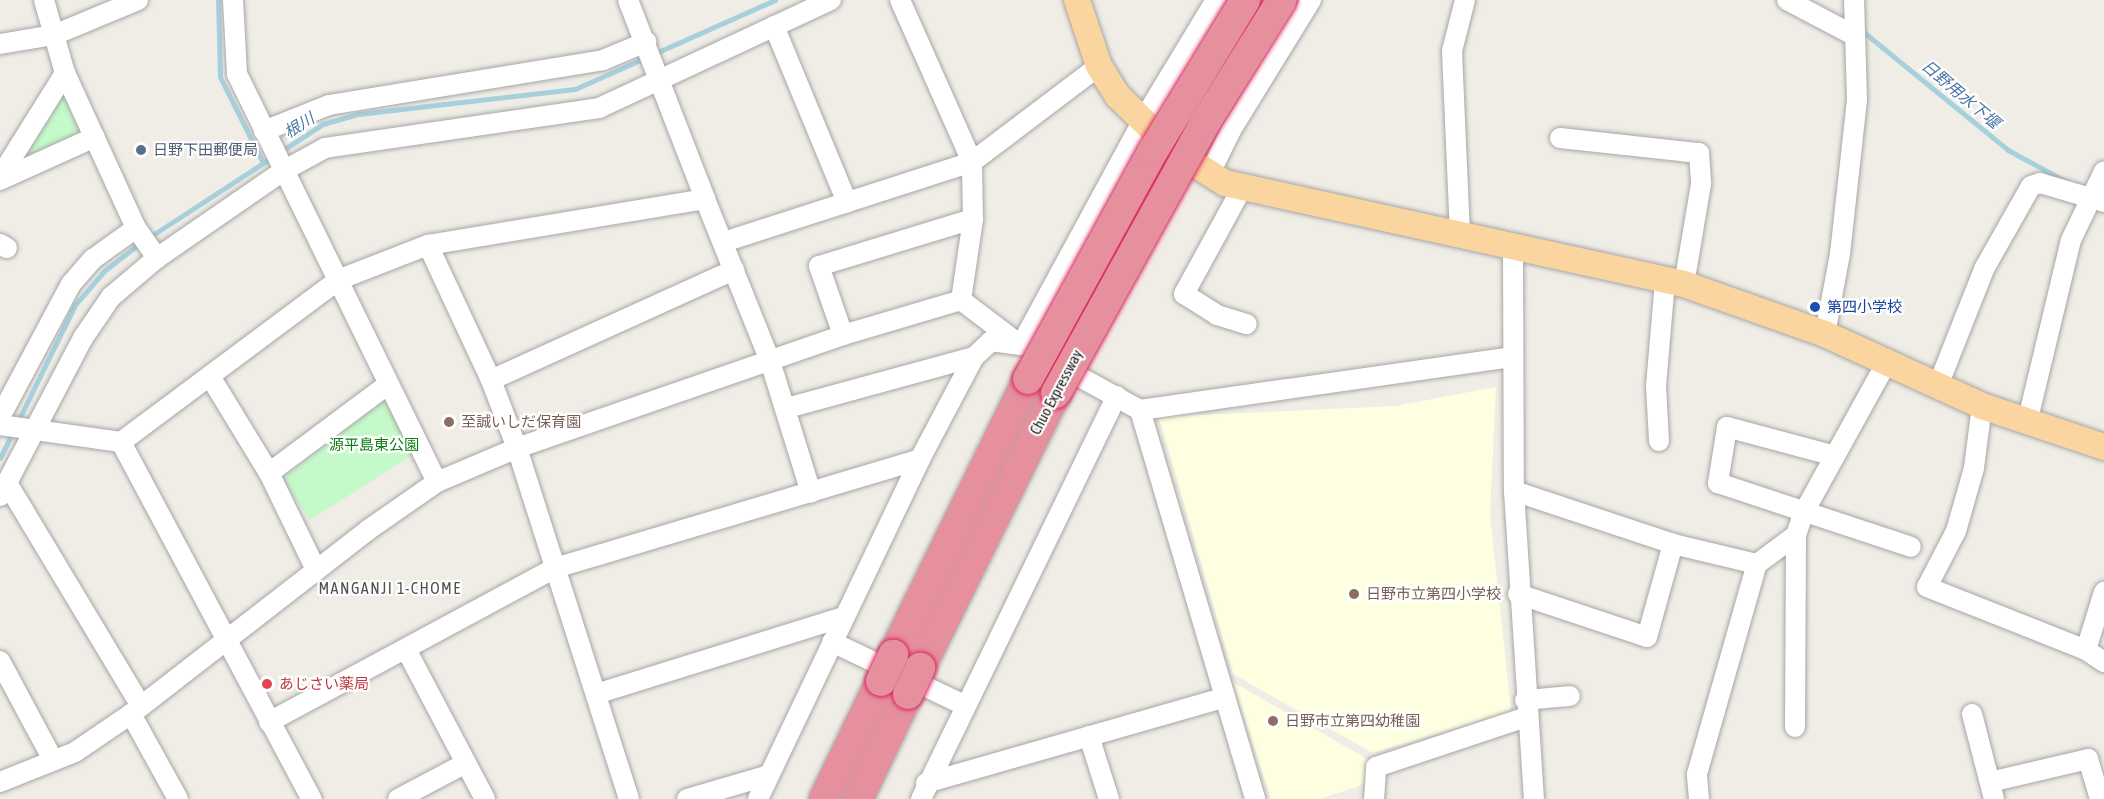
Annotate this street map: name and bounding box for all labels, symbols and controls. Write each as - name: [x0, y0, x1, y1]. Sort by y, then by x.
- water label: 日野用水下堰: [1918, 56, 2004, 132]
- water label: 根川: [280, 108, 318, 142]
- place label: 日野下田郵便局: [153, 141, 258, 159]
- marker: 日野下田郵便局: [134, 143, 148, 157]
- place label: 第四小学校: [1827, 298, 1902, 316]
- marker: 第四小学校: [1808, 300, 1822, 314]
- street label: Chuo Expressway: [1026, 346, 1086, 438]
- place label: 至誠いしだ保育園: [461, 413, 581, 431]
- marker: 至誠いしだ保育園: [442, 415, 456, 429]
- park label: 源平島東公園: [329, 436, 419, 454]
- district label: MANGANJI 1-CHOME: [318, 578, 462, 598]
- place label: 日野市立第四小学校: [1366, 585, 1501, 603]
- marker: 日野市立第四小学校: [1347, 587, 1361, 601]
- place label: あじさい薬局: [279, 675, 369, 693]
- marker: あじさい薬局: [260, 677, 274, 691]
- place label: 日野市立第四幼稚園: [1285, 712, 1420, 730]
- marker: 日野市立第四幼稚園: [1266, 714, 1280, 728]

